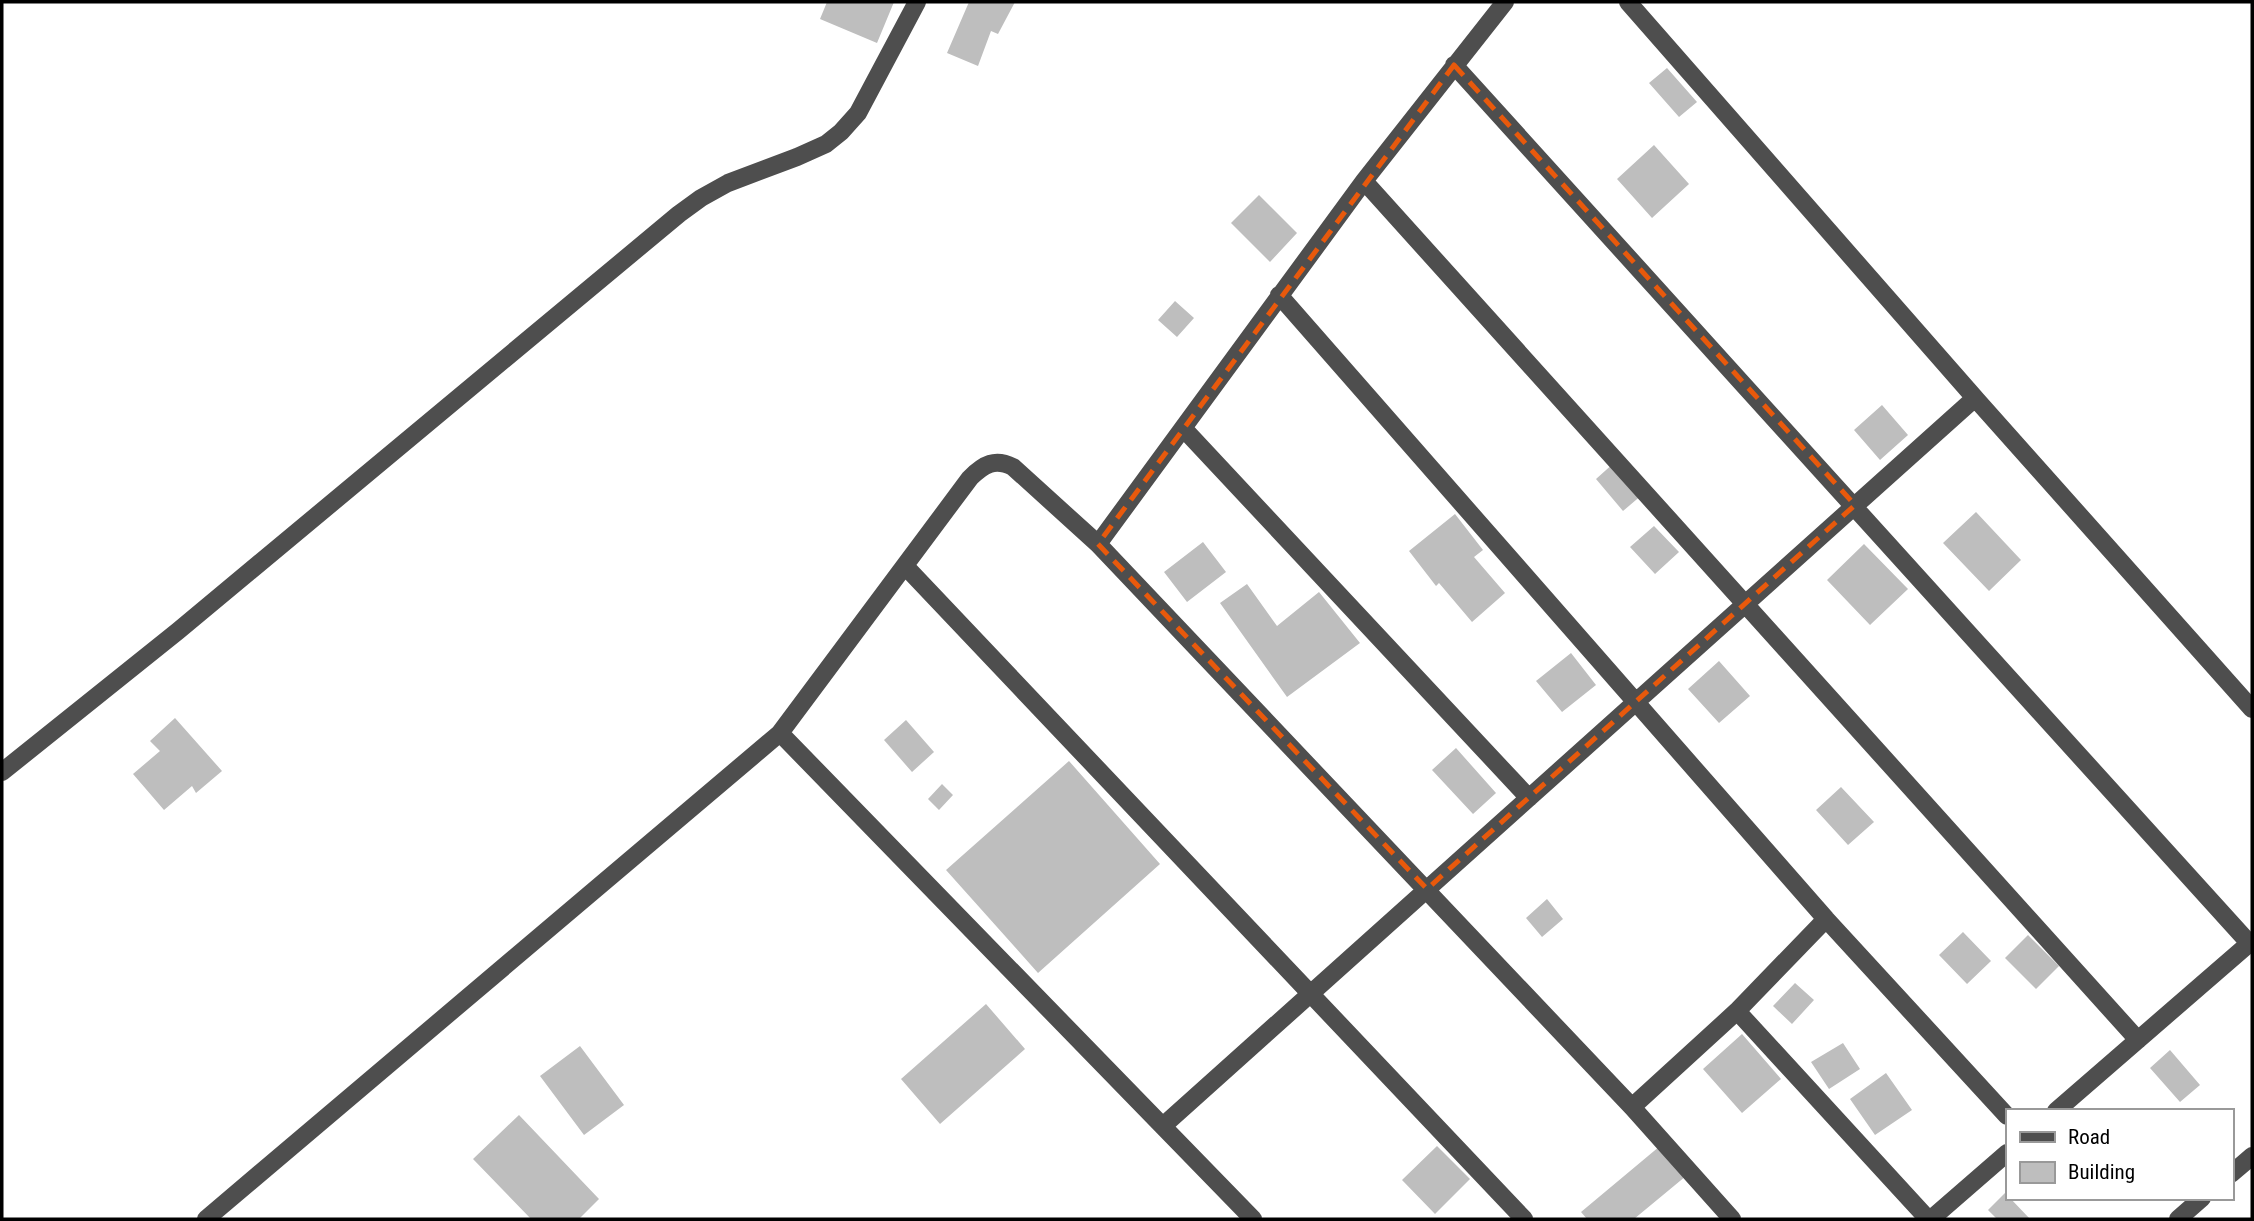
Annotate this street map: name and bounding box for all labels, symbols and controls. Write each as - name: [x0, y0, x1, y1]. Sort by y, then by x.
- legend: [2006, 1109, 2233, 1200]
- text: Road: [2068, 1125, 2110, 1149]
- text: Building: [2068, 1160, 2135, 1184]

